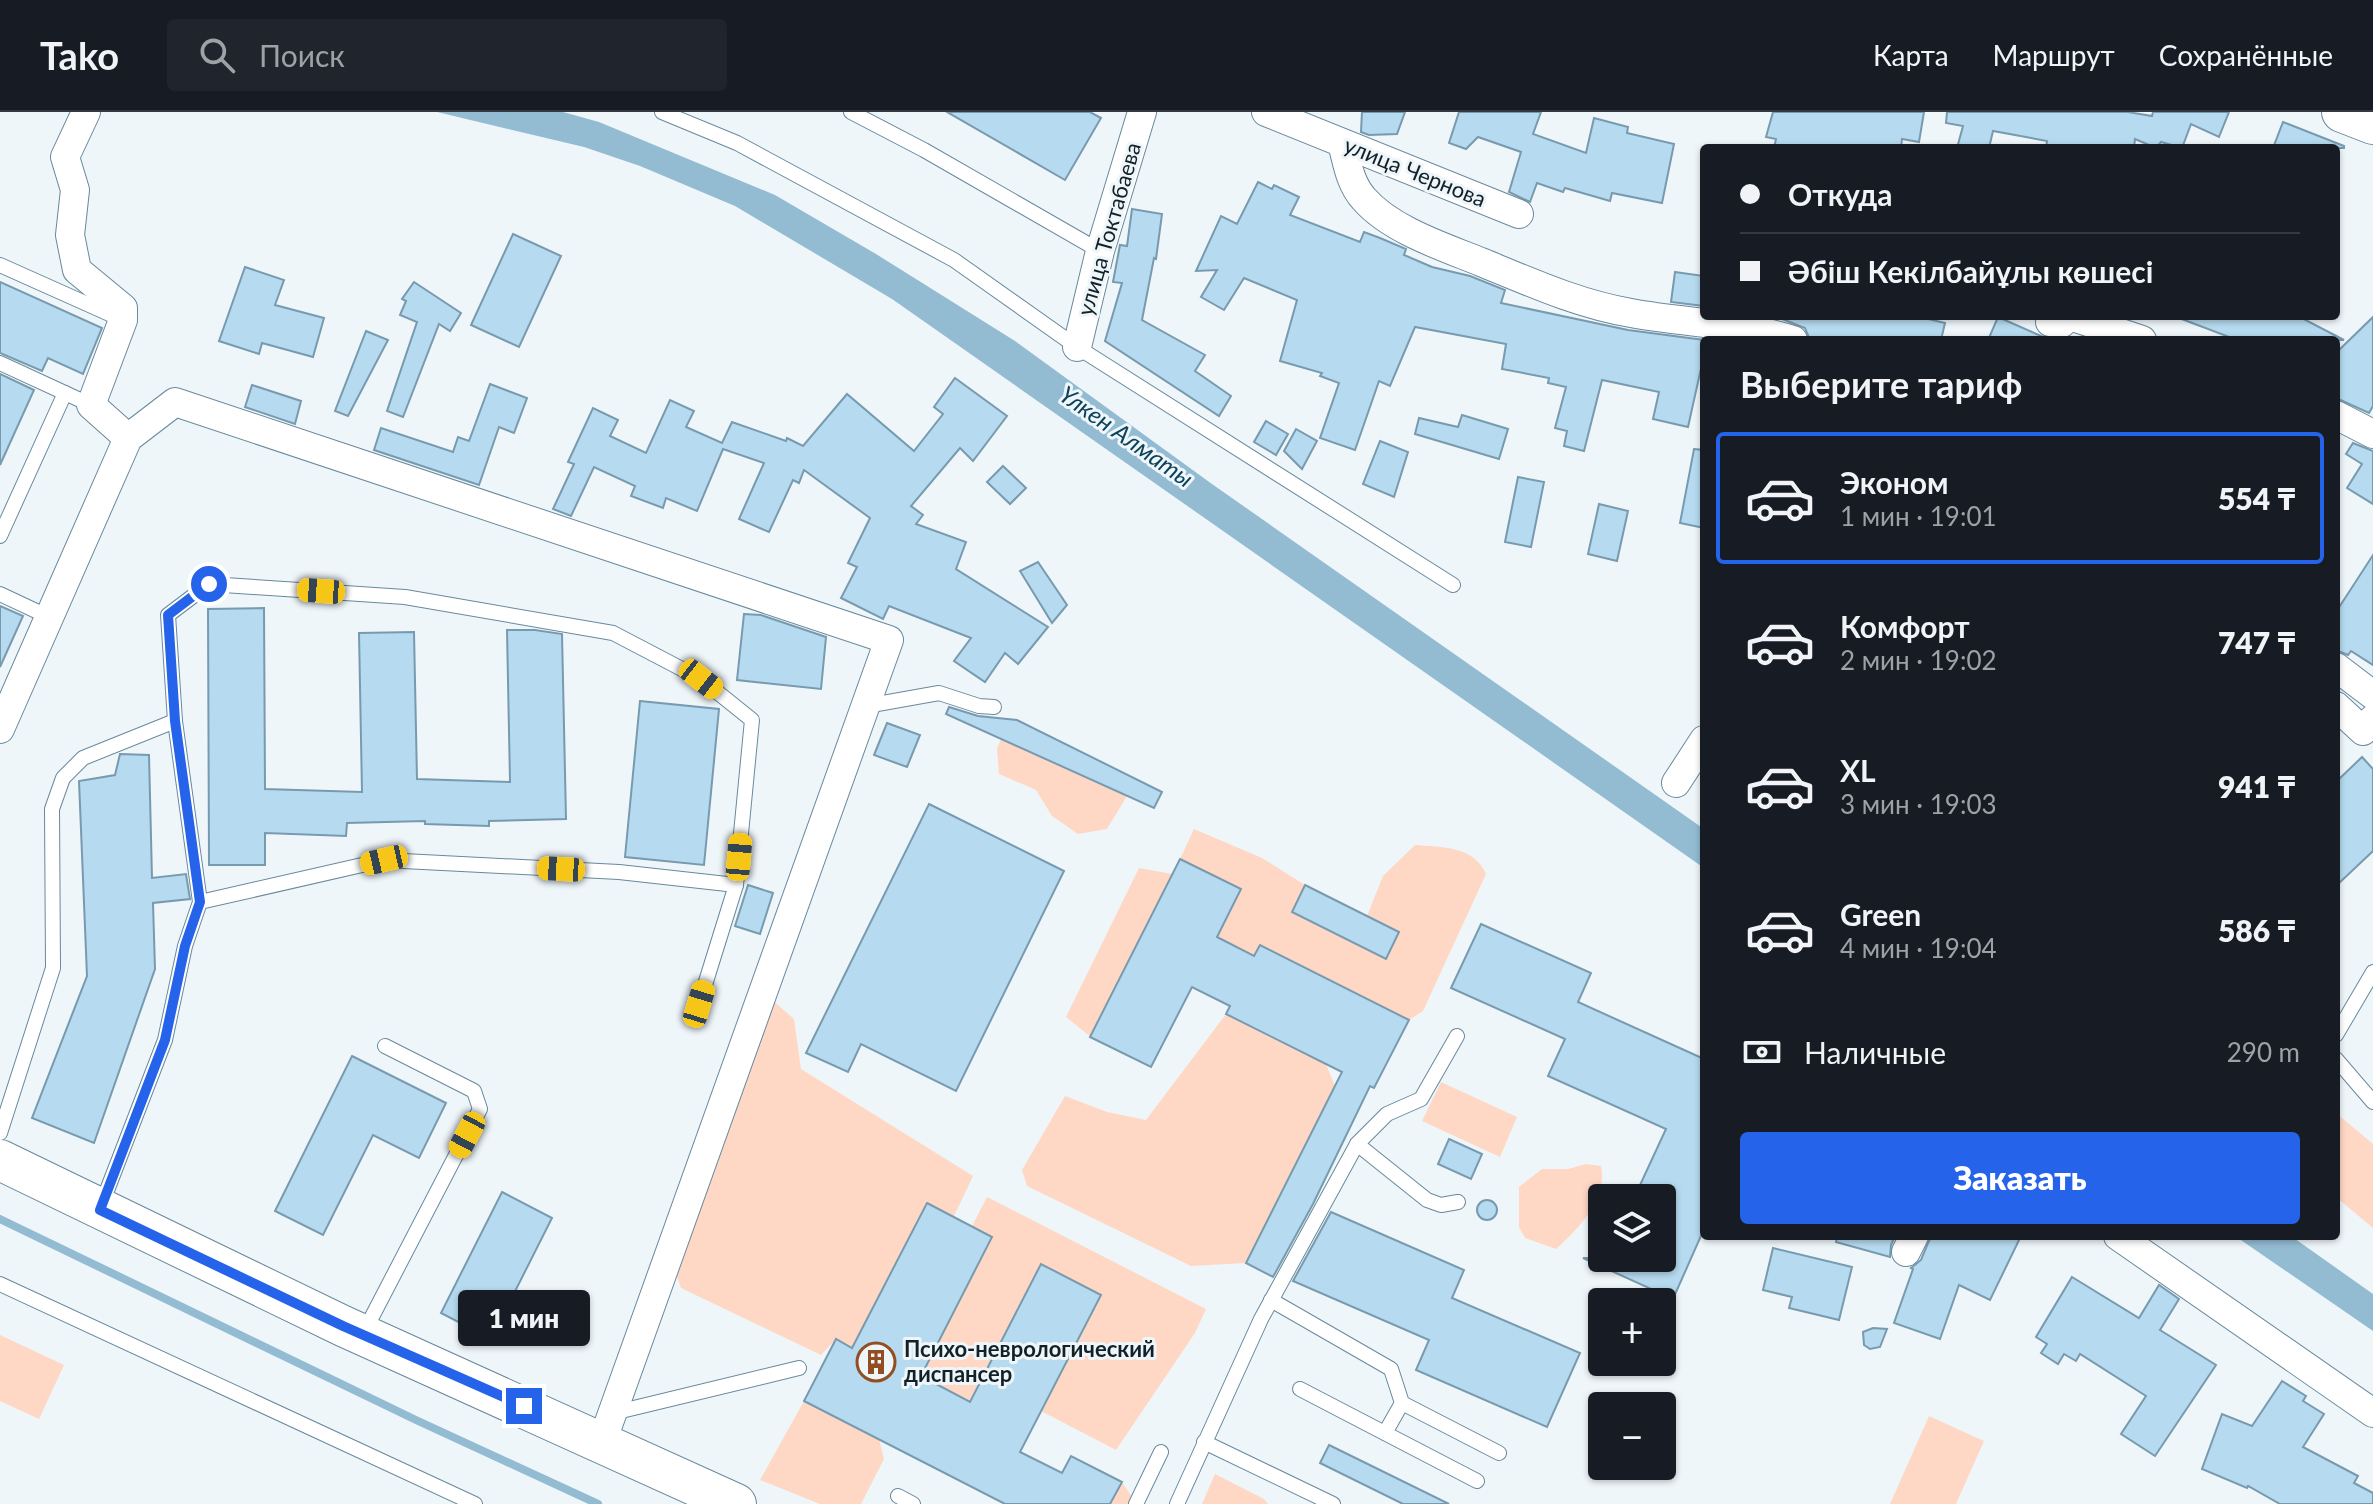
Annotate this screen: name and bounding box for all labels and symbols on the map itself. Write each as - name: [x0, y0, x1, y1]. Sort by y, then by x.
- street label: улица Чернова: [1340, 131, 1490, 212]
- street label: улица Токтабаева: [1071, 139, 1146, 319]
- water label: Үлкен Алматы: [1054, 379, 1199, 493]
- route start: [191, 566, 227, 602]
- car: [296, 577, 346, 605]
- car: [675, 655, 727, 703]
- car: [725, 832, 753, 882]
- car: [358, 843, 410, 877]
- car: [536, 856, 586, 882]
- car: [681, 978, 717, 1030]
- car: [445, 1108, 489, 1162]
- callout: 1 мин: [458, 1290, 590, 1346]
- place label: Психо-неврологический диспансер: [904, 1335, 1155, 1387]
- building icon: Психо-неврологический диспансер: [855, 1341, 897, 1383]
- route end: [506, 1388, 542, 1424]

